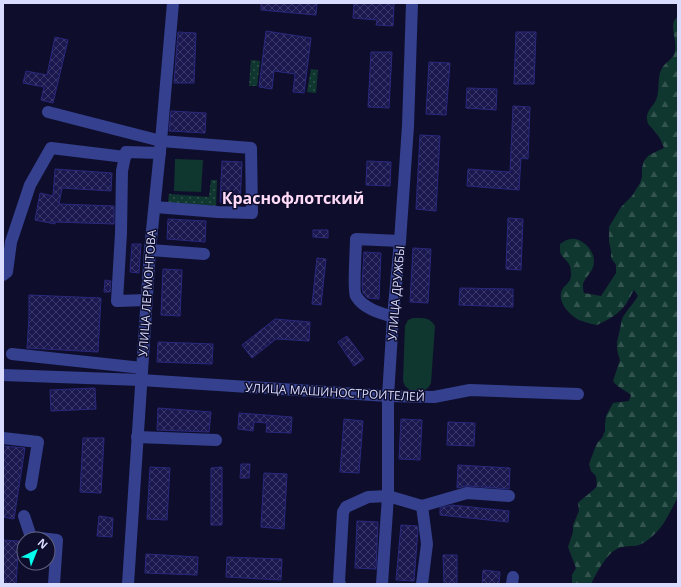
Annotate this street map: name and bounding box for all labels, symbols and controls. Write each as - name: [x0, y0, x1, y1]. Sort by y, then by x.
- district label: Краснофлотский: [222, 187, 364, 209]
- street label: УЛИЦА ЛЕРМОНТОВА: [134, 229, 160, 357]
- street label: УЛИЦА ДРУЖБЫ: [383, 245, 409, 341]
- street label: УЛИЦА МАШИНОСТРОИТЕЛЕЙ: [245, 379, 425, 405]
- north arrow: [16, 531, 56, 571]
- text: N: [35, 535, 52, 552]

